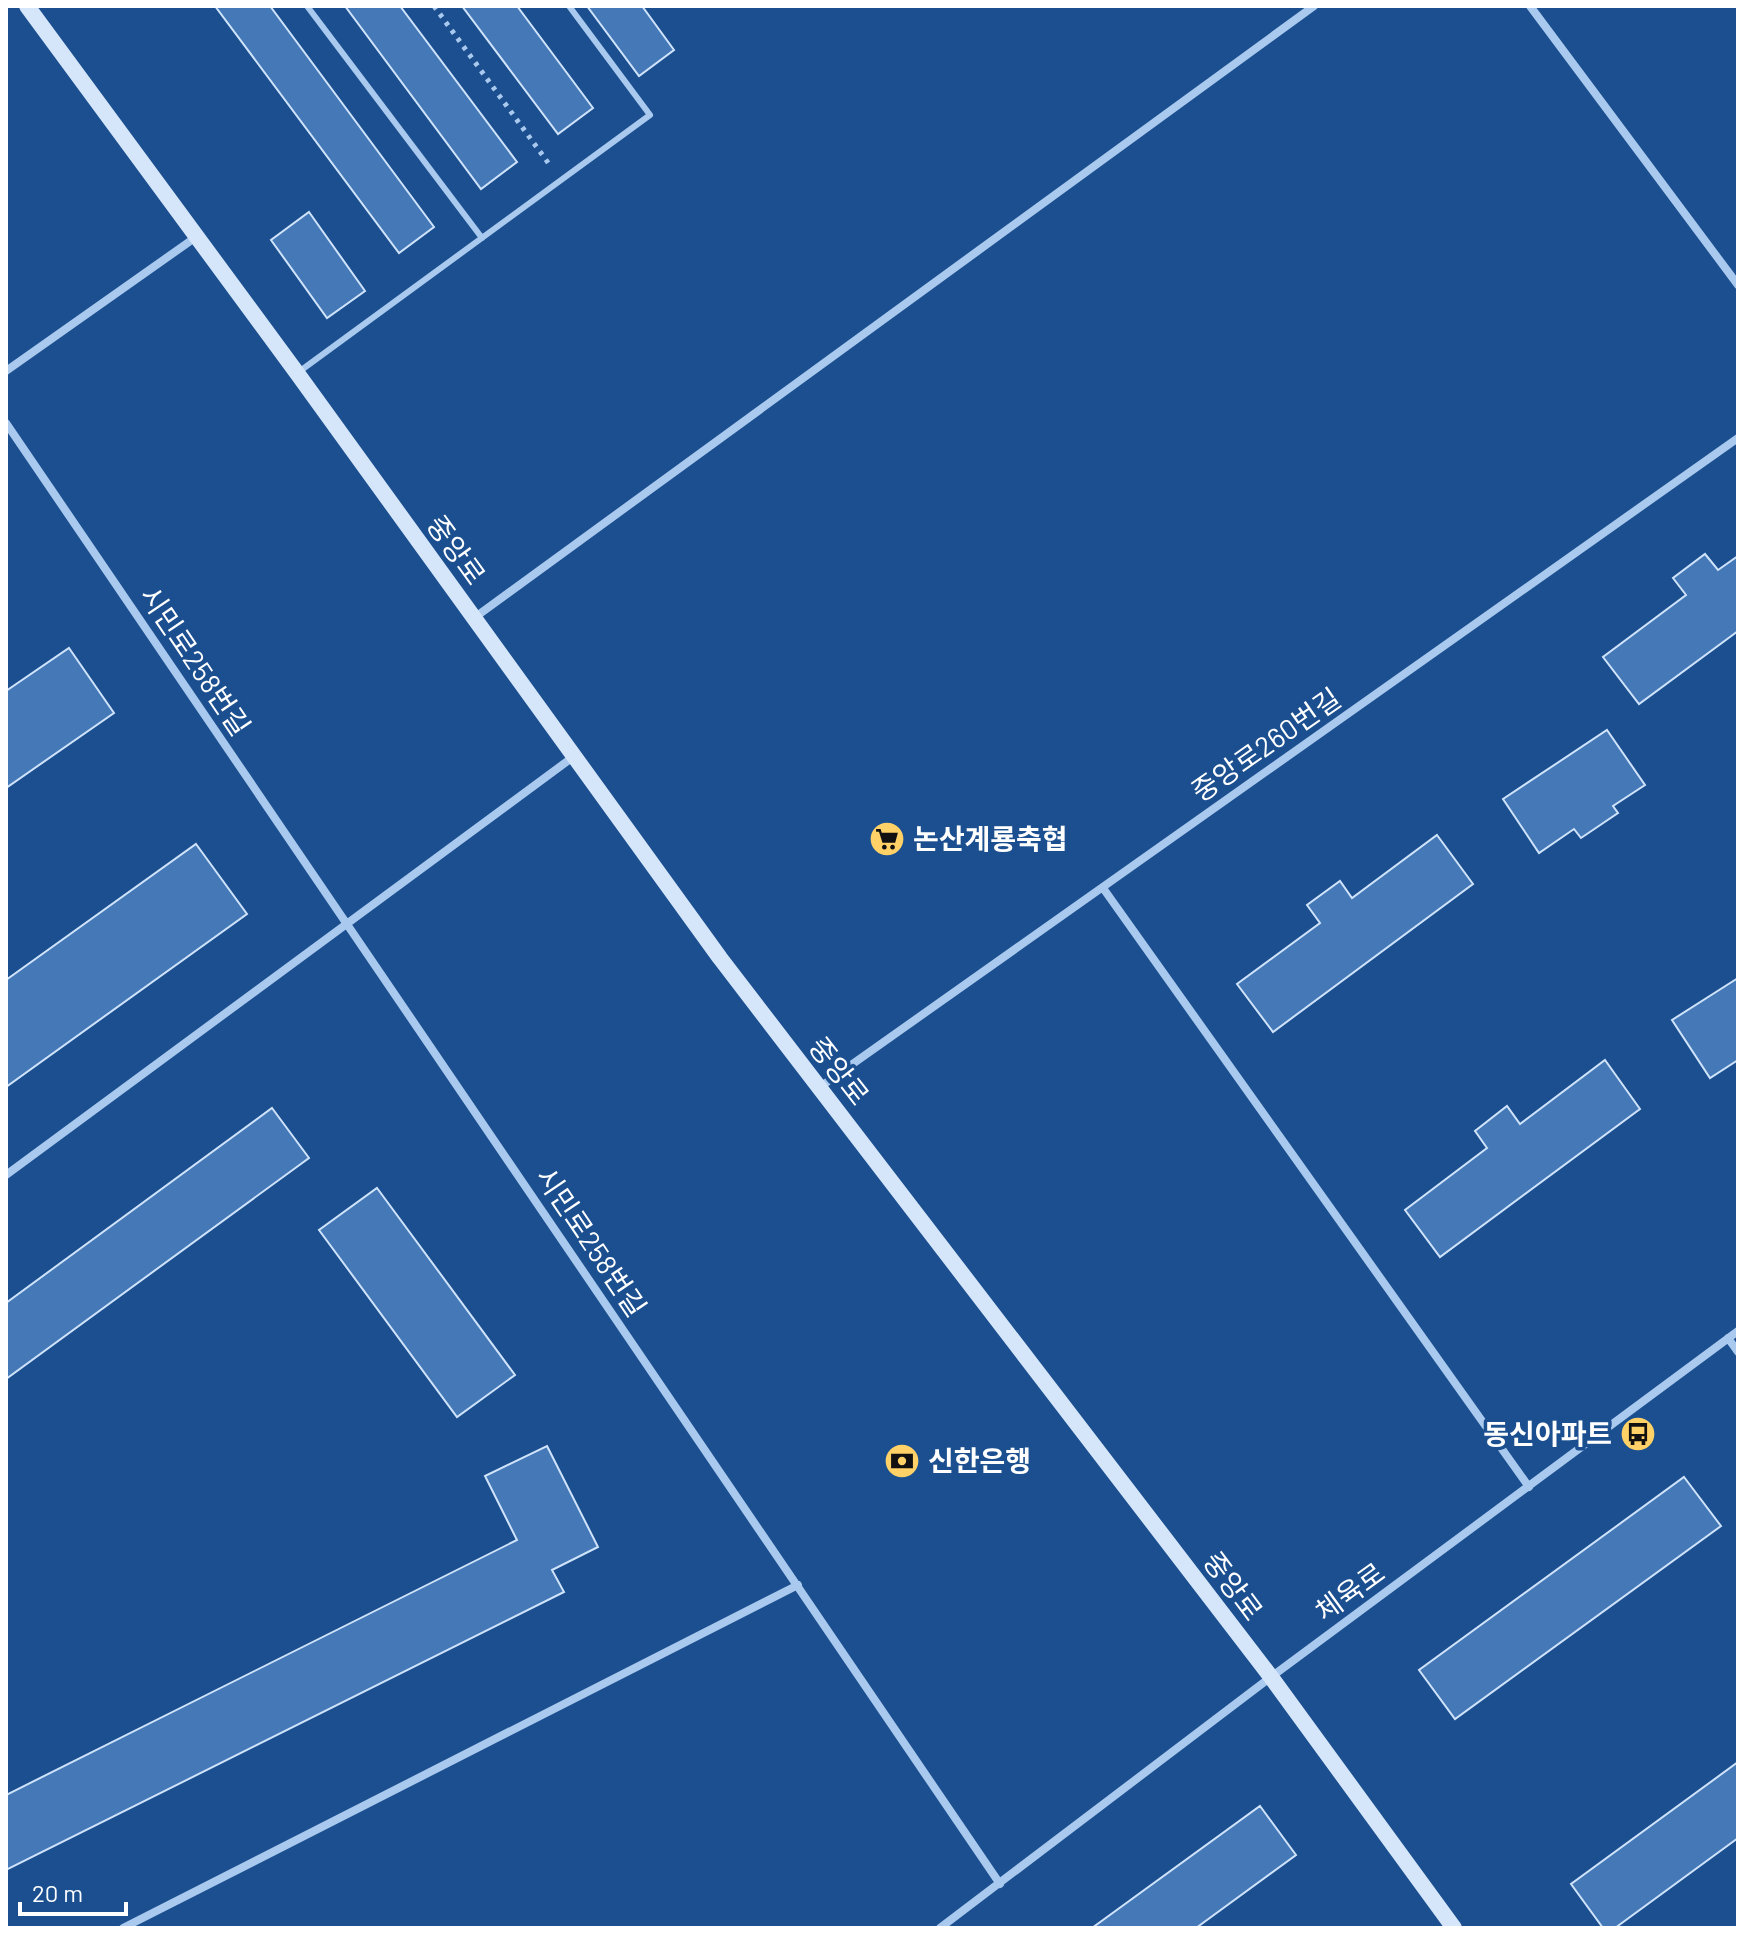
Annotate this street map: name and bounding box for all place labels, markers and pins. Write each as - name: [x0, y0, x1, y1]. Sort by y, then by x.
- supermarket icon: 논산계룡축협: [868, 820, 906, 858]
- place label: 논산계룡축협: [913, 821, 1068, 855]
- bus stop icon: 동신아파트: [1619, 1415, 1657, 1453]
- place label: 동신아파트: [1483, 1416, 1612, 1450]
- bank icon: 신한은행: [883, 1442, 921, 1480]
- place label: 신한은행: [928, 1443, 1031, 1477]

